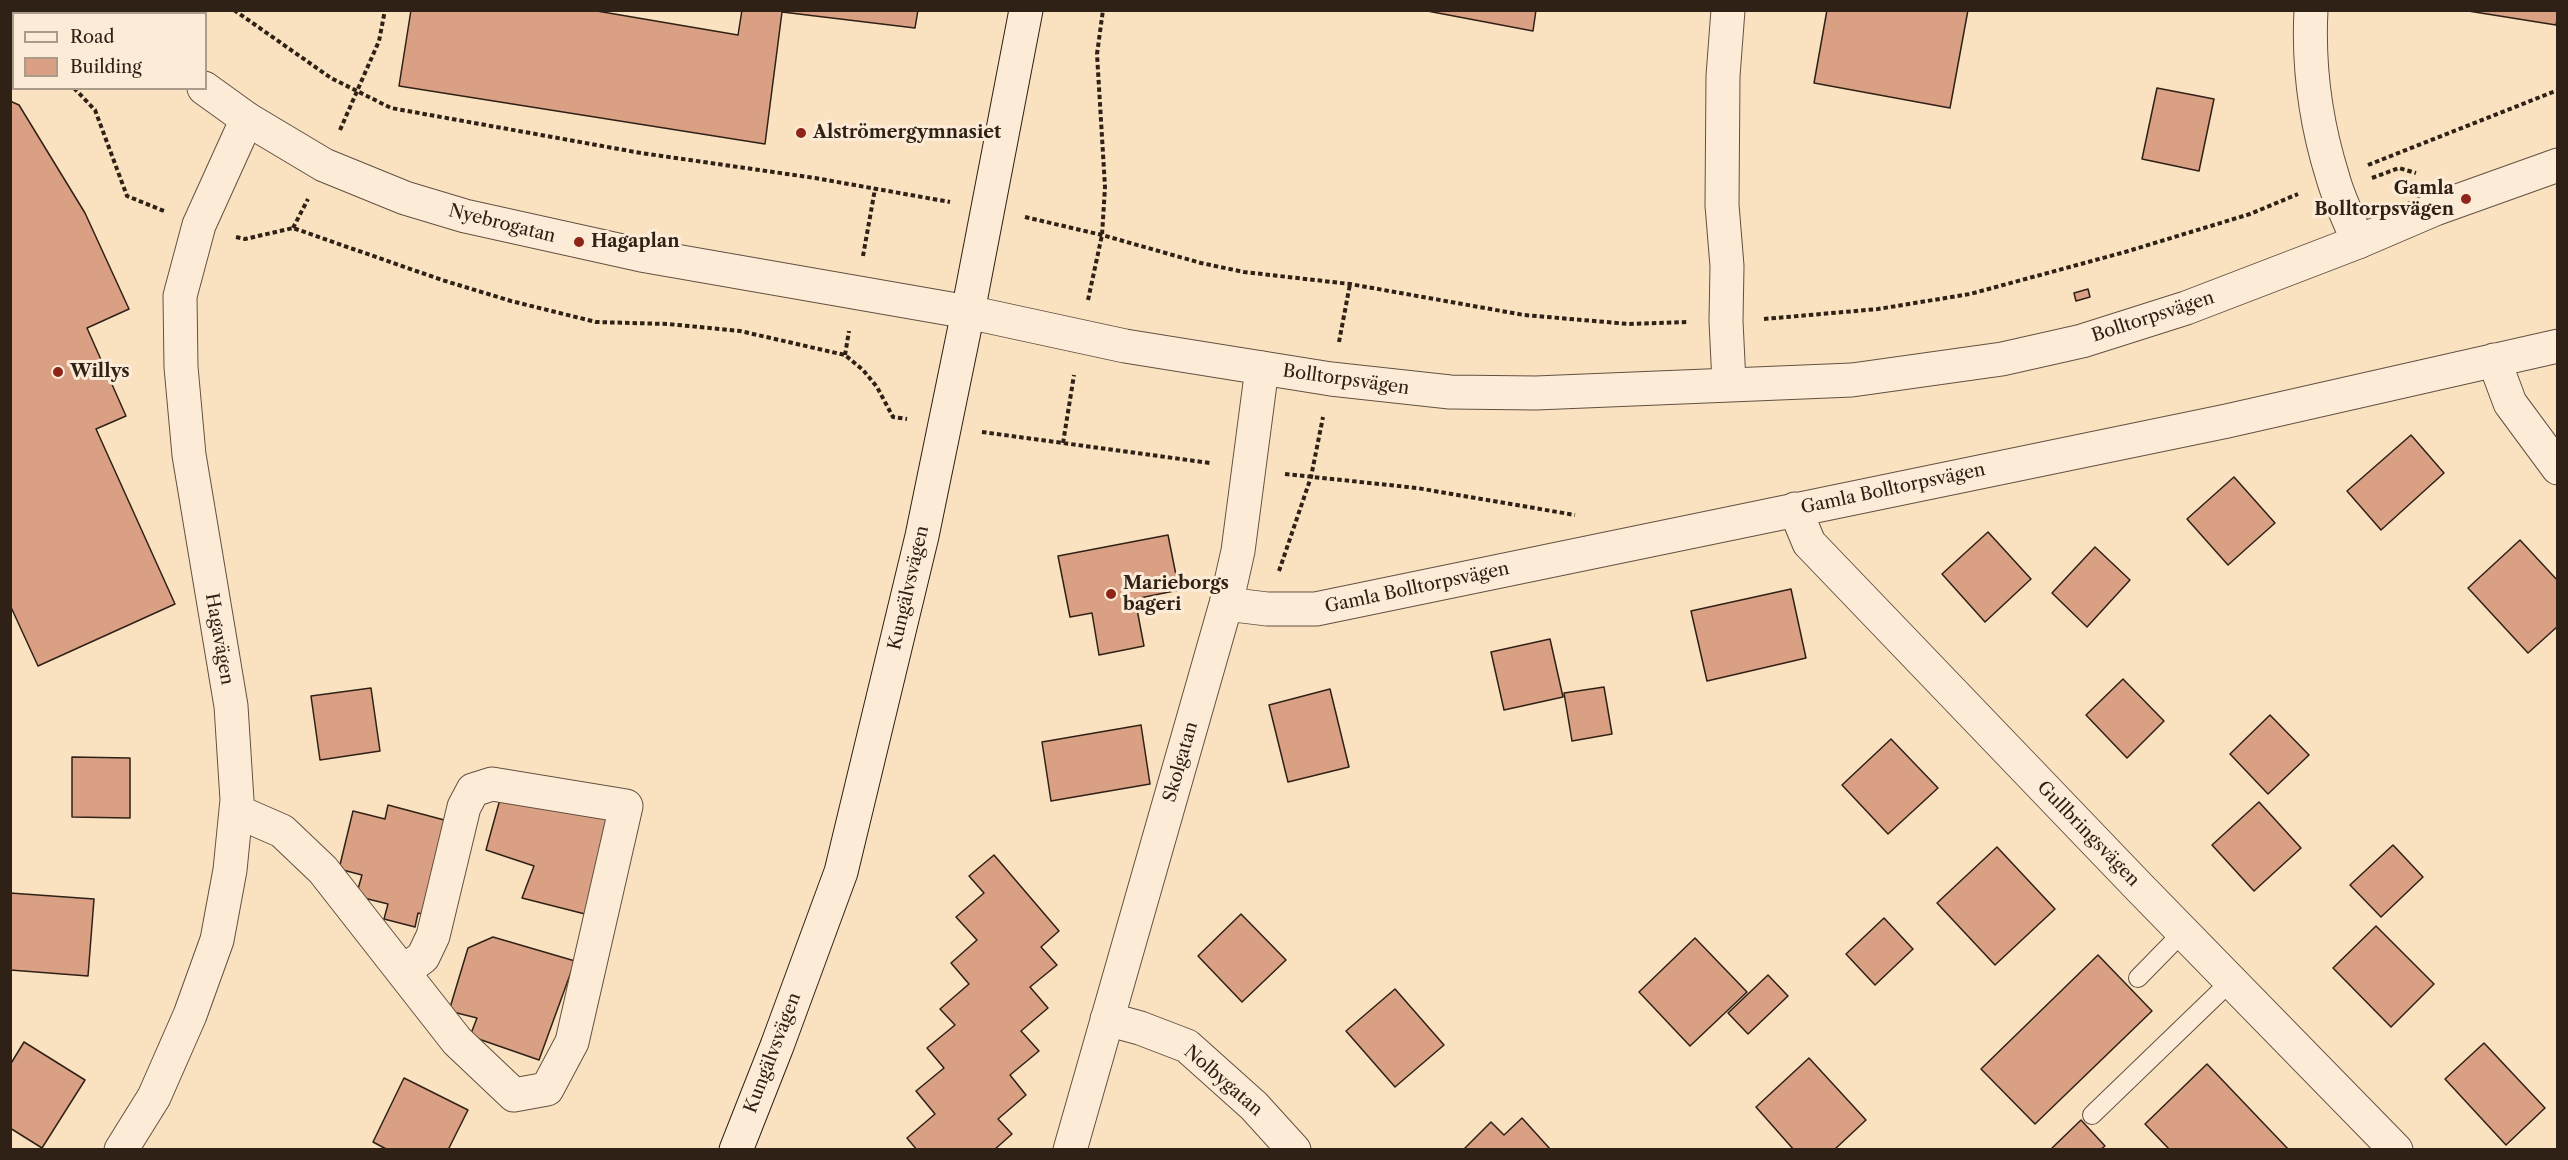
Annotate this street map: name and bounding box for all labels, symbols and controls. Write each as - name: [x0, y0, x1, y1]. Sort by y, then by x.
- legend: [12, 12, 207, 90]
- text: Road: [70, 26, 115, 48]
- text: Building: [70, 56, 142, 78]
- place label: Alströmergymnasiet: [813, 122, 1001, 144]
- marker: Alströmergymnasiet: [794, 126, 808, 140]
- place label: Gamla Bolltorpsvägen: [2314, 178, 2454, 220]
- marker: Gamla Bolltorpsvägen: [2459, 192, 2473, 206]
- street label: Nyebrogatan: [446, 200, 558, 248]
- place label: Hagaplan: [591, 231, 680, 253]
- marker: Hagaplan: [572, 235, 586, 249]
- street label: Bolltorpsvägen: [2089, 287, 2217, 347]
- street label: Bolltorpsvägen: [1281, 360, 1411, 400]
- place label: Willys: [70, 361, 130, 383]
- marker: Willys: [51, 365, 65, 379]
- street label: Gamla Bolltorpsvägen: [1799, 459, 1987, 519]
- street label: Kungälvsvägen: [884, 524, 934, 652]
- street label: Gamla Bolltorpsvägen: [1323, 558, 1511, 618]
- place label: Marieborgs bageri: [1123, 573, 1229, 616]
- marker: Marieborgs bageri: [1104, 587, 1118, 601]
- street label: Hagavägen: [200, 591, 238, 687]
- street label: Skolgatan: [1159, 719, 1203, 805]
- street label: Gullbringsvägen: [2032, 777, 2144, 891]
- street label: Kungälvsvägen: [740, 990, 806, 1116]
- street label: Nolbygatan: [1179, 1041, 1267, 1121]

